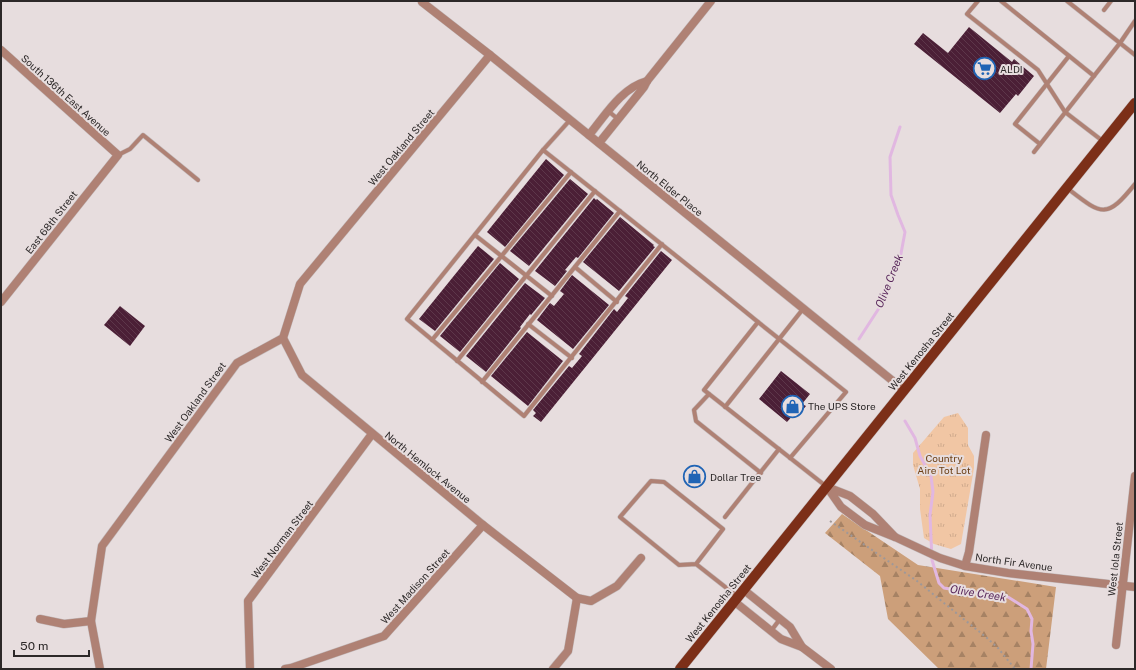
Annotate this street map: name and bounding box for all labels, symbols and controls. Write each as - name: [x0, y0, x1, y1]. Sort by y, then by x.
- street label: South 136th East Avenue: [19, 52, 113, 139]
- supermarket icon: ALDI: [972, 56, 998, 82]
- place label: ALDI: [1000, 63, 1023, 75]
- street label: West Oakland Street: [365, 106, 437, 188]
- street label: North Elder Place: [634, 158, 706, 219]
- street label: East 68th Street: [23, 188, 79, 256]
- water label: Olive Creek: [873, 252, 905, 310]
- street label: West Kenosha Street: [886, 309, 956, 393]
- street label: West Oakland Street: [162, 359, 228, 444]
- shop icon: The UPS Store: [779, 393, 805, 419]
- place label: The UPS Store: [808, 400, 876, 412]
- street label: North Hemlock Avenue: [383, 429, 474, 506]
- park label: Country Aire Tot Lot: [917, 452, 971, 476]
- shop icon: Dollar Tree: [682, 464, 708, 490]
- place label: Dollar Tree: [710, 471, 761, 483]
- street label: West Norman Street: [249, 498, 315, 580]
- street label: West Iola Street: [1105, 521, 1125, 597]
- street label: West Madison Street: [378, 546, 452, 626]
- street label: North Fir Avenue: [974, 551, 1054, 573]
- street label: West Kenosha Street: [683, 561, 753, 645]
- water label: Olive Creek: [949, 583, 1007, 603]
- scale bar: [14, 632, 89, 658]
- text: 50 m: [20, 639, 48, 653]

